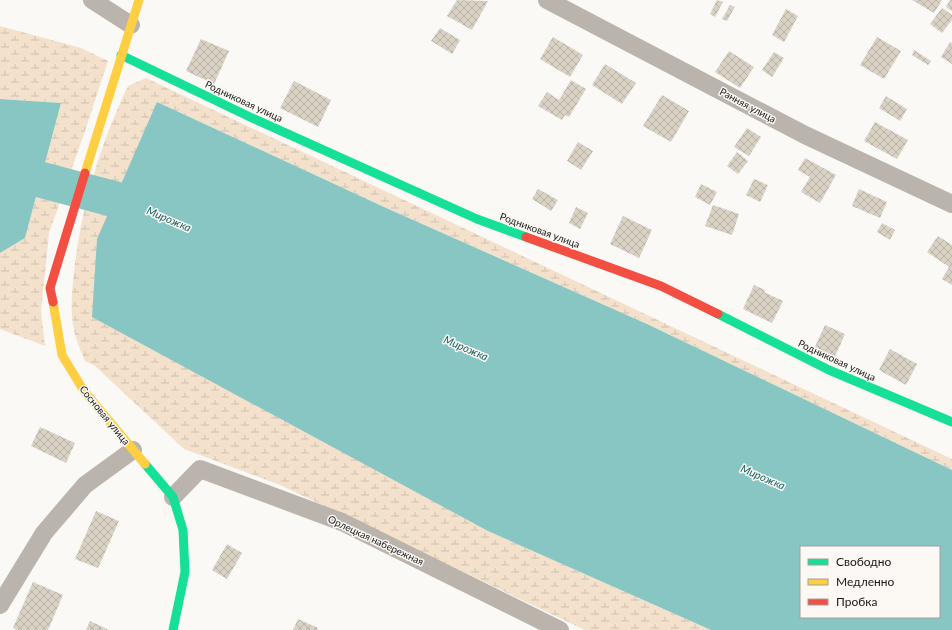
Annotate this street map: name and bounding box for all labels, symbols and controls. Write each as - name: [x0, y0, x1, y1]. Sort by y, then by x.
- street label: Родниковая улица: [203, 78, 285, 124]
- street label: Ранняя улица: [718, 85, 778, 125]
- water label: Мирожка: [145, 203, 194, 234]
- street label: Родниковая улица: [498, 210, 582, 250]
- water label: Мирожка: [442, 332, 491, 363]
- street label: Родниковая улица: [796, 337, 878, 383]
- street label: Сосновая улица: [77, 383, 133, 447]
- water label: Мирожка: [739, 461, 788, 492]
- street label: Орлецкая набережная: [326, 513, 426, 567]
- legend: [800, 546, 940, 618]
- text: Свободно: [836, 554, 892, 569]
- text: Медленно: [836, 574, 895, 589]
- text: Пробка: [836, 594, 877, 609]

